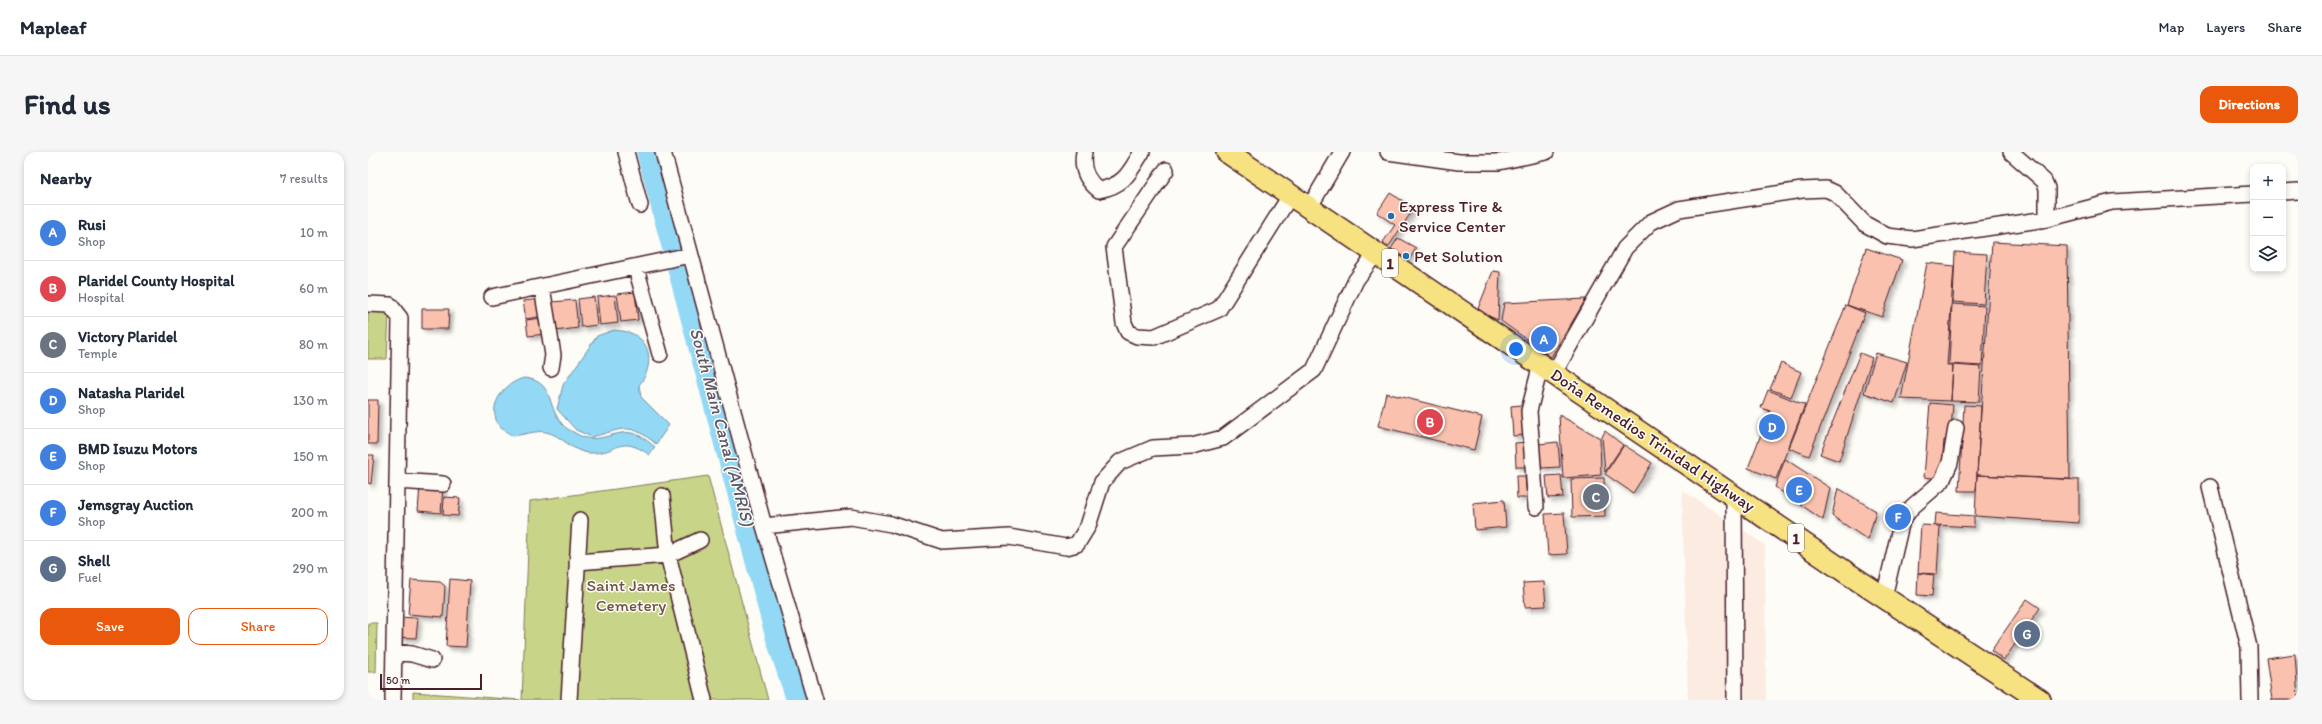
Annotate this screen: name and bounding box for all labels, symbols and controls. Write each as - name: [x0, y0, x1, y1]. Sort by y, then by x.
- text: Mapleaf: [20, 16, 86, 39]
- text: Map: [2159, 19, 2184, 36]
- text: Layers: [2206, 19, 2245, 36]
- text: Share: [2267, 19, 2302, 36]
- button: Directions: [2200, 86, 2298, 123]
- text: Find us: [24, 87, 111, 121]
- map controls: [2250, 164, 2286, 272]
- button: +: [2250, 164, 2286, 200]
- text: Nearby: [40, 168, 92, 188]
- text: 7 results: [280, 171, 328, 186]
- place label: Express Tire & Service Center: [1399, 196, 1506, 236]
- button: −: [2250, 200, 2286, 236]
- marker: Express Tire & Service Center: [1386, 211, 1396, 221]
- text: Rusi: [78, 216, 106, 234]
- text: A: [49, 225, 57, 240]
- text: 10 m: [300, 225, 328, 240]
- text: Shop: [78, 234, 105, 249]
- button: layers: [2250, 236, 2286, 272]
- place label: Pet Solution: [1414, 246, 1503, 266]
- road number: 1: [1382, 249, 1398, 277]
- marker: Pet Solution: [1401, 251, 1411, 261]
- text: Plaridel County Hospital: [78, 272, 234, 290]
- text: B: [49, 281, 57, 296]
- text: 60 m: [299, 281, 328, 296]
- text: Hospital: [78, 290, 125, 305]
- pin: A: [1531, 324, 1557, 354]
- water label: South Main Canal (AMRIS): [685, 325, 759, 530]
- text: Victory Plaridel: [78, 328, 177, 346]
- text: C: [49, 337, 57, 352]
- text: 80 m: [299, 337, 328, 352]
- your location: [1506, 339, 1526, 359]
- text: Temple: [78, 346, 117, 361]
- street label: Doña Remedios Trinidad Highway: [1547, 364, 1759, 516]
- text: Natasha Plaridel: [78, 384, 184, 402]
- text: D: [49, 393, 57, 408]
- text: 130 m: [293, 393, 328, 408]
- text: Shop: [78, 402, 105, 417]
- pin: B: [1417, 407, 1443, 437]
- pin: D: [1759, 412, 1785, 442]
- text: BMD Isuzu Motors: [78, 440, 197, 458]
- text: E: [49, 449, 57, 464]
- text: 150 m: [293, 449, 328, 464]
- text: Shop: [78, 458, 105, 473]
- pin: E: [1786, 475, 1812, 505]
- pin: C: [1583, 482, 1609, 512]
- text: Jemsgray Auction: [78, 496, 193, 514]
- pin: F: [1885, 502, 1911, 532]
- text: F: [50, 505, 56, 520]
- text: 200 m: [291, 505, 328, 520]
- text: Shop: [78, 514, 105, 529]
- road number: 1: [1788, 524, 1804, 552]
- text: Shell: [78, 552, 110, 570]
- text: G: [49, 561, 57, 576]
- text: 290 m: [292, 561, 328, 576]
- text: Fuel: [78, 570, 102, 585]
- park label: Saint James Cemetery: [586, 575, 676, 615]
- button: Save: [40, 608, 180, 645]
- button: Share: [188, 608, 328, 645]
- pin: G: [2014, 619, 2040, 649]
- scale bar: [380, 672, 482, 691]
- text: 50 m: [386, 674, 410, 687]

